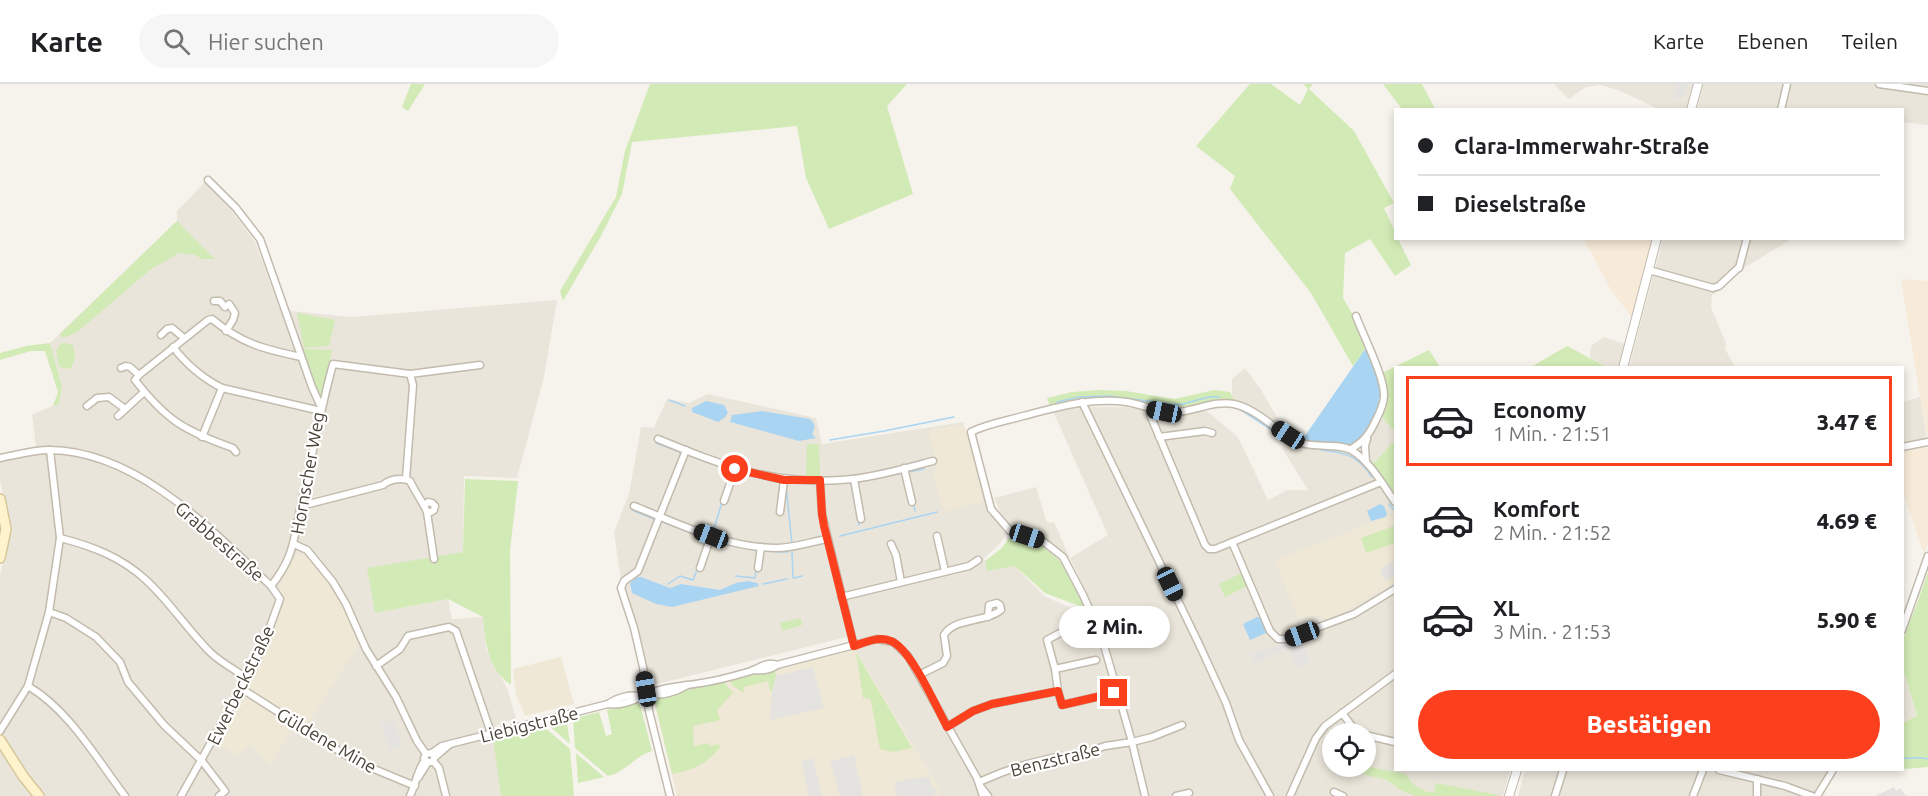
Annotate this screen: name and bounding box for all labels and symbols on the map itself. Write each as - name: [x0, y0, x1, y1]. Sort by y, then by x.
- car: [1145, 399, 1183, 425]
- street label: Hornscher Weg: [286, 410, 328, 536]
- car: [1268, 418, 1308, 452]
- route start: [721, 455, 748, 482]
- street label: Grabbestraße: [172, 497, 268, 585]
- car: [691, 521, 731, 551]
- car: [1007, 522, 1047, 550]
- car: [1154, 564, 1186, 604]
- callout: 2 Min.: [1058, 606, 1170, 648]
- car: [1282, 619, 1322, 649]
- street label: Ewerbeckstraße: [202, 622, 278, 748]
- car: [634, 670, 658, 708]
- route end: [1100, 679, 1127, 706]
- street label: Liebigstraße: [478, 702, 580, 746]
- street label: Güldene Mine: [274, 703, 380, 777]
- street label: Benzstraße: [1008, 738, 1102, 780]

